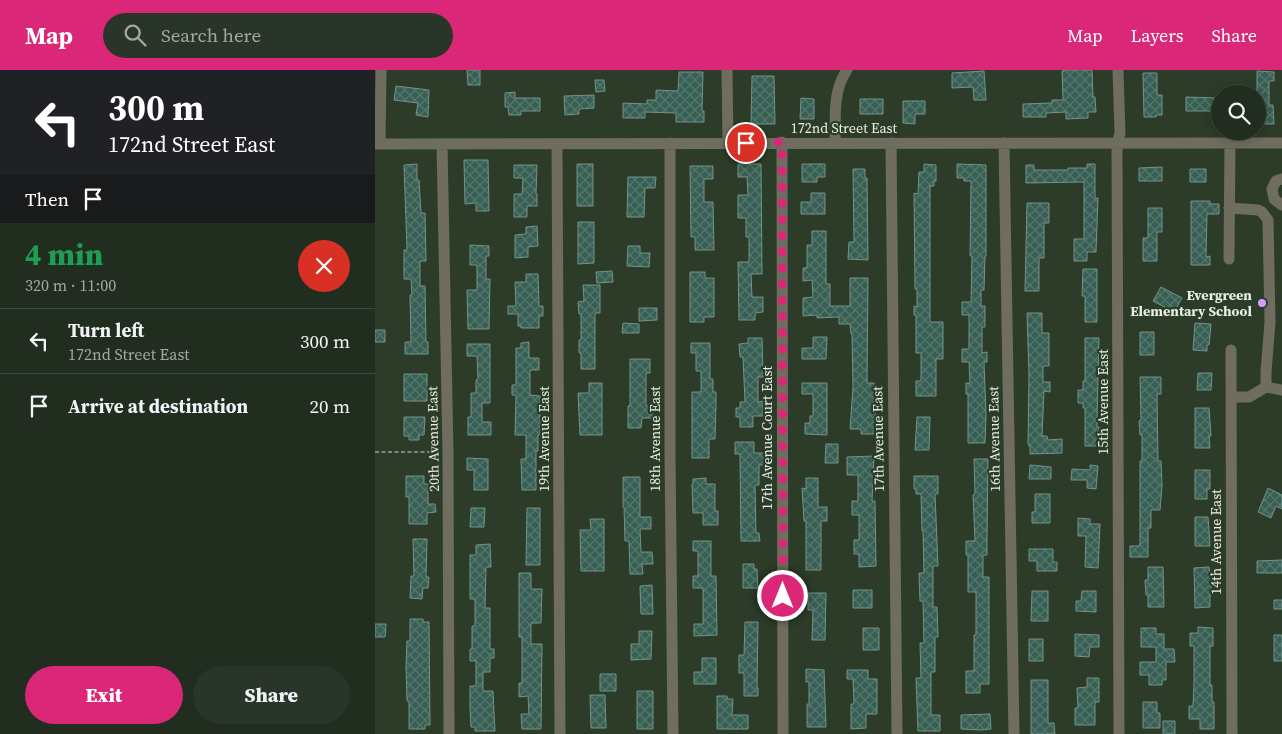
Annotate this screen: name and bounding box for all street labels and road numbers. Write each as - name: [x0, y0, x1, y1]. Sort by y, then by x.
- street label: 172nd Street East: [791, 118, 898, 138]
- street label: 15th Avenue East: [1093, 349, 1113, 455]
- street label: 17th Avenue Court East: [757, 365, 777, 510]
- street label: 20th Avenue East: [422, 386, 444, 492]
- street label: 19th Avenue East: [534, 386, 554, 492]
- street label: 18th Avenue East: [645, 386, 665, 492]
- street label: 17th Avenue East: [867, 386, 889, 492]
- street label: 16th Avenue East: [983, 386, 1005, 492]
- street label: 14th Avenue East: [1206, 489, 1226, 595]

